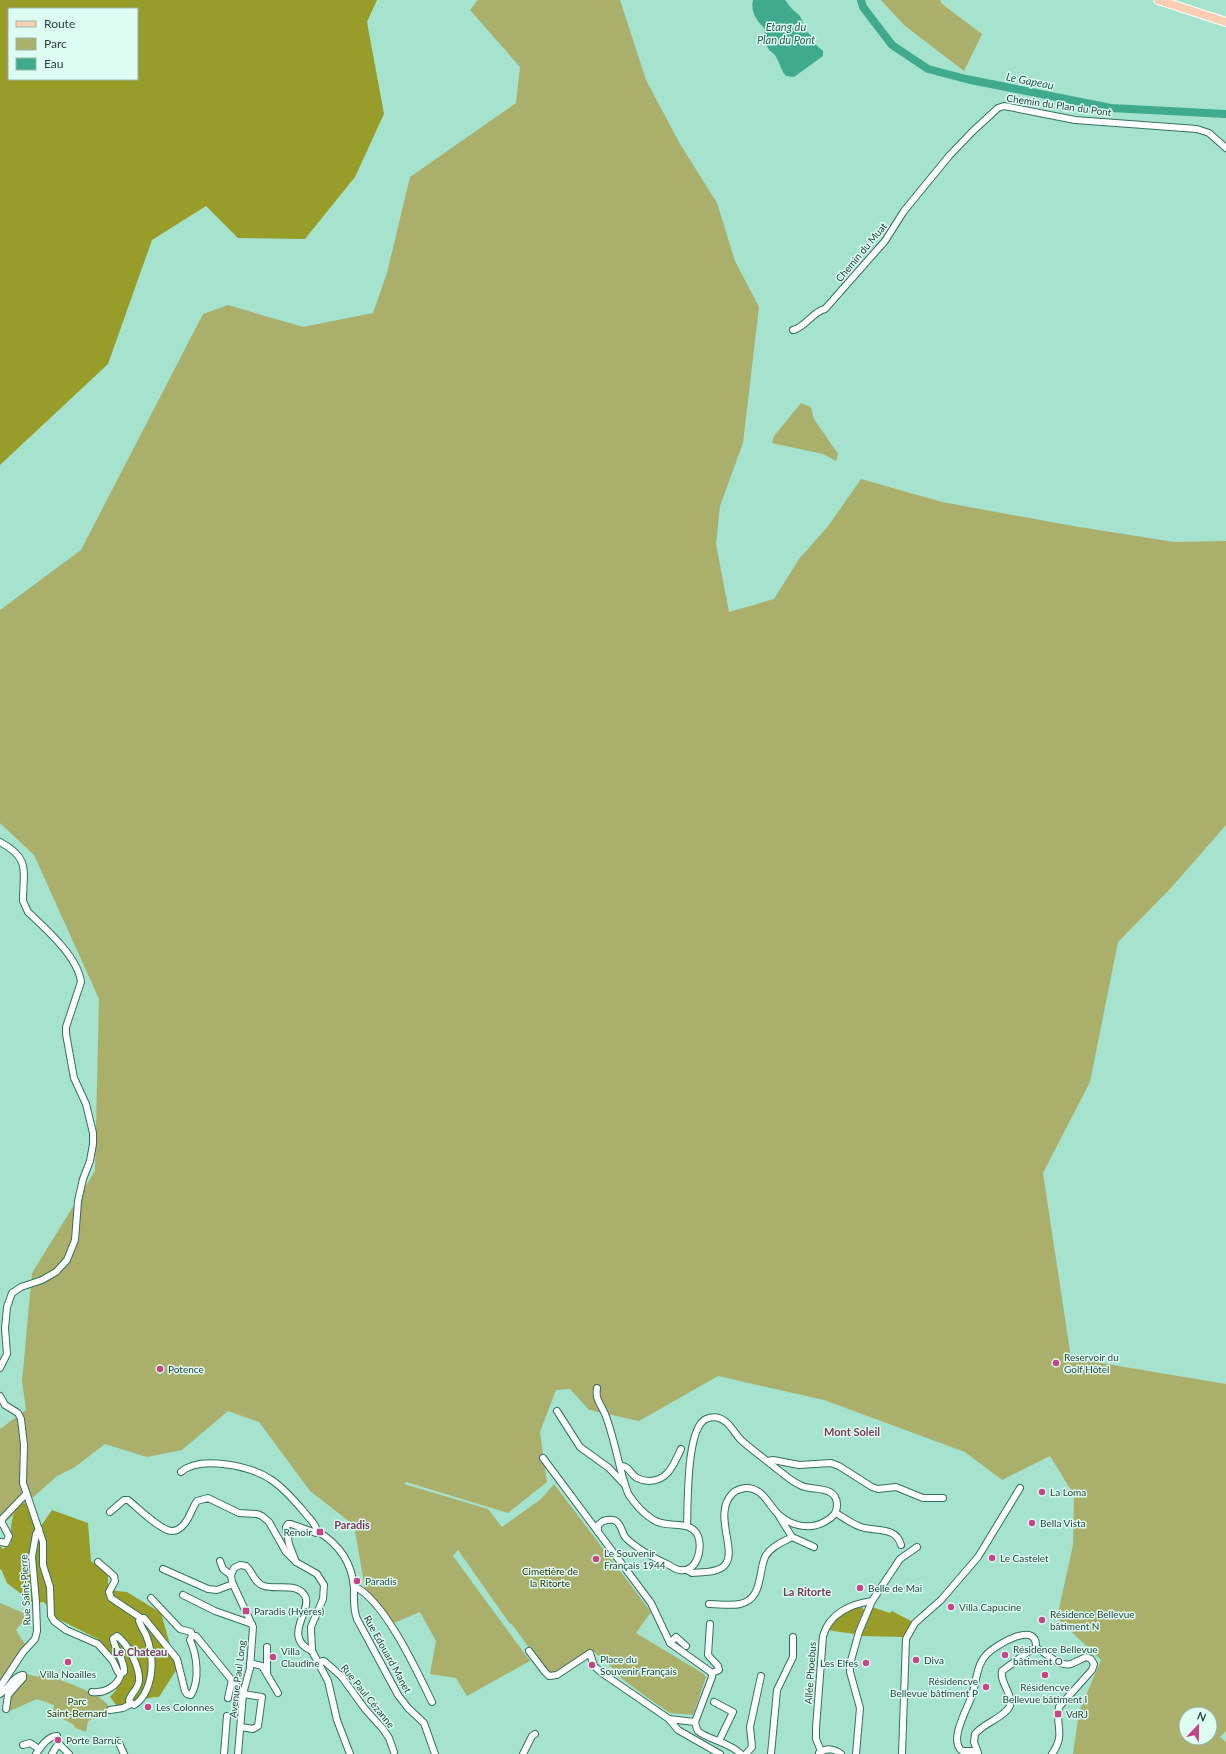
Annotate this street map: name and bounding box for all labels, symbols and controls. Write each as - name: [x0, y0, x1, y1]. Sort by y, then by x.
- legend: [8, 8, 138, 80]
- text: Route: [44, 16, 75, 31]
- water label: Etang du Plan du Pont: [757, 20, 815, 46]
- text: Parc: [44, 36, 67, 51]
- text: Eau: [44, 56, 64, 71]
- water label: Le Gapeau: [1005, 70, 1055, 92]
- street label: Chemin du Plan du Pont: [1006, 92, 1113, 118]
- street label: Chemin du Muat: [833, 220, 889, 284]
- place label: Reservoir du Golf Hôtel: [1064, 1351, 1119, 1375]
- marker: Reservoir du Golf Hôtel: [1051, 1358, 1061, 1368]
- place label: Potence: [168, 1363, 204, 1375]
- marker: Potence: [155, 1364, 165, 1374]
- district label: Mont Soleil: [824, 1425, 880, 1438]
- place label: La Loma: [1050, 1486, 1086, 1498]
- marker: La Loma: [1037, 1487, 1047, 1497]
- place label: Bella Vista: [1040, 1517, 1086, 1529]
- district label: Paradis: [334, 1518, 370, 1531]
- marker: Bella Vista: [1027, 1518, 1037, 1528]
- place label: Renoir: [283, 1526, 312, 1538]
- marker: Renoir: [315, 1527, 325, 1537]
- place label: Le Souvenir Français 1944: [604, 1547, 666, 1571]
- place label: Le Castelet: [1000, 1552, 1049, 1564]
- marker: Le Castelet: [987, 1553, 997, 1563]
- street label: Rue Saint-Pierre: [17, 1554, 33, 1626]
- marker: Le Souvenir Français 1944: [591, 1554, 601, 1564]
- park label: Cimetière de la Ritorte: [522, 1565, 578, 1589]
- place label: Paradis: [365, 1575, 397, 1587]
- marker: Paradis: [352, 1576, 362, 1586]
- place label: Belle de Mai: [868, 1582, 922, 1594]
- marker: Belle de Mai: [855, 1583, 865, 1593]
- district label: La Ritorte: [783, 1585, 831, 1598]
- place label: Villa Capucine: [959, 1601, 1021, 1613]
- marker: Villa Capucine: [946, 1602, 956, 1612]
- place label: Paradis (Hyères): [254, 1605, 325, 1617]
- marker: Paradis (Hyères): [241, 1606, 251, 1616]
- place label: Résidence Bellevue bâtiment N: [1050, 1608, 1135, 1632]
- street label: Rue Edouard Manet: [362, 1613, 415, 1695]
- marker: Résidence Bellevue bâtiment N: [1037, 1615, 1047, 1625]
- street label: Avenue Paul Long: [226, 1639, 248, 1719]
- street label: Allée Phoebus: [802, 1641, 818, 1705]
- place label: Résidence Bellevue bâtiment O: [1013, 1643, 1098, 1667]
- district label: Le Chateau: [113, 1645, 167, 1658]
- place label: Villa Claudine: [281, 1645, 319, 1669]
- marker: Résidence Bellevue bâtiment O: [1000, 1650, 1010, 1660]
- marker: Villa Claudine: [268, 1652, 278, 1662]
- place label: Place du Souvenir Français: [600, 1653, 677, 1677]
- place label: Diva: [924, 1654, 944, 1666]
- marker: Diva: [911, 1655, 921, 1665]
- marker: Villa Noailles: [63, 1657, 73, 1667]
- place label: Les Elfes: [820, 1657, 858, 1669]
- marker: Les Elfes: [861, 1658, 871, 1668]
- marker: Place du Souvenir Français: [587, 1660, 597, 1670]
- street label: Rue Paul Cézanne: [339, 1662, 397, 1730]
- place label: Villa Noailles: [40, 1668, 96, 1680]
- marker: Résidencve Bellevue bâtiment I: [1040, 1670, 1050, 1680]
- place label: Résidencve Bellevue bâtiment P: [890, 1675, 978, 1699]
- place label: Résidencve Bellevue bâtiment I: [1003, 1681, 1087, 1705]
- marker: Résidencve Bellevue bâtiment P: [981, 1682, 991, 1692]
- park label: Parc Saint-Bernard: [47, 1695, 107, 1719]
- place label: Les Colonnes: [156, 1701, 214, 1713]
- marker: Les Colonnes: [143, 1702, 153, 1712]
- north arrow: [1178, 1706, 1218, 1746]
- place label: VdRJ: [1066, 1708, 1088, 1720]
- marker: VdRJ: [1053, 1709, 1063, 1719]
- text: N: [1196, 1709, 1208, 1724]
- place label: Porte Barruc: [66, 1734, 122, 1746]
- marker: Porte Barruc: [53, 1735, 63, 1745]

